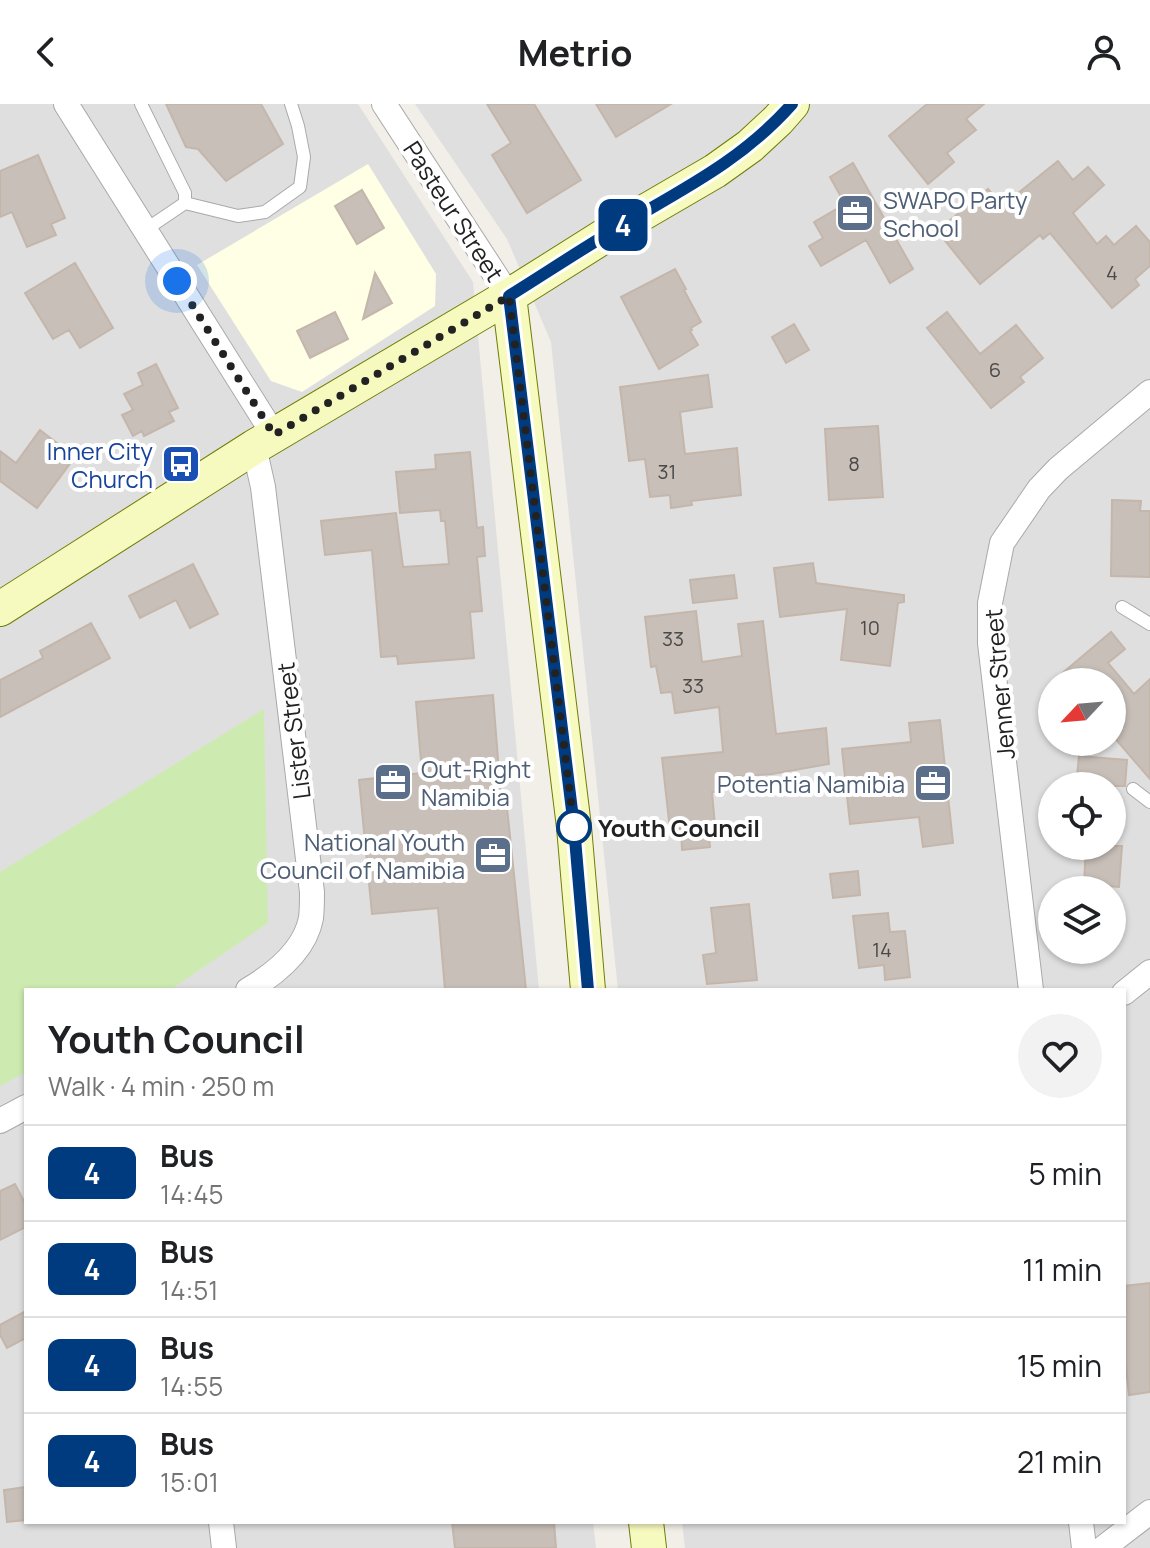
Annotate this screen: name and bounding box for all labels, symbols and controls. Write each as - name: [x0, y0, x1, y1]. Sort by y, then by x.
- text: Metrio: [518, 28, 632, 77]
- icon: back: [24, 30, 68, 74]
- icon: person: [1082, 30, 1126, 74]
- street label: Pasteur Street: [396, 134, 512, 288]
- place label: SWAPO Party School: [883, 183, 1028, 244]
- office icon: SWAPO Party School: [834, 192, 876, 234]
- line badge: 4: [597, 199, 649, 251]
- text: 4: [614, 206, 632, 244]
- house number: 4: [1106, 259, 1118, 286]
- your location: [157, 261, 197, 301]
- house number: 6: [989, 356, 1001, 383]
- place label: Inner City Church: [47, 434, 153, 495]
- bus stop icon: Inner City Church: [160, 443, 202, 485]
- house number: 8: [848, 450, 860, 477]
- house number: 31: [658, 458, 676, 485]
- street label: Jenner Street: [976, 607, 1022, 761]
- house number: 10: [860, 614, 880, 641]
- house number: 33: [662, 625, 684, 652]
- street label: Lister Street: [268, 661, 318, 801]
- north arrow: [1038, 668, 1126, 756]
- map controls: [1038, 668, 1126, 964]
- house number: 33: [682, 672, 704, 699]
- place label: Out-Right Namibia: [421, 752, 531, 813]
- office icon: Out-Right Namibia: [372, 761, 414, 803]
- office icon: Potentia Namibia: [912, 762, 954, 804]
- place label: Potentia Namibia: [717, 767, 905, 800]
- button: locate: [1038, 772, 1126, 860]
- marker: Youth Council: [557, 810, 591, 844]
- place label: Youth Council: [598, 811, 760, 844]
- place label: National Youth Council of Namibia: [260, 825, 465, 886]
- office icon: National Youth Council of Namibia: [472, 834, 514, 876]
- button: layers: [1038, 876, 1126, 964]
- house number: 14: [872, 936, 892, 963]
- text: Youth Council: [48, 1012, 305, 1064]
- button: heart: [1018, 1014, 1102, 1098]
- text: Walk · 4 min · 250 m: [48, 1068, 274, 1104]
- text: Bus: [160, 1135, 214, 1176]
- text: 5 min: [1028, 1153, 1102, 1194]
- text: 4: [83, 1154, 101, 1192]
- text: 14:45: [160, 1176, 224, 1212]
- text: Bus: [160, 1231, 214, 1272]
- text: 11 min: [1022, 1249, 1102, 1290]
- text: 4: [83, 1250, 101, 1288]
- text: 14:51: [160, 1272, 218, 1308]
- text: Bus: [160, 1327, 214, 1368]
- text: 15 min: [1017, 1345, 1102, 1386]
- text: 4: [83, 1346, 101, 1384]
- text: 14:55: [160, 1368, 223, 1404]
- text: Bus: [160, 1423, 214, 1464]
- text: 21 min: [1017, 1441, 1102, 1482]
- text: 4: [83, 1442, 101, 1480]
- text: 15:01: [160, 1464, 219, 1500]

